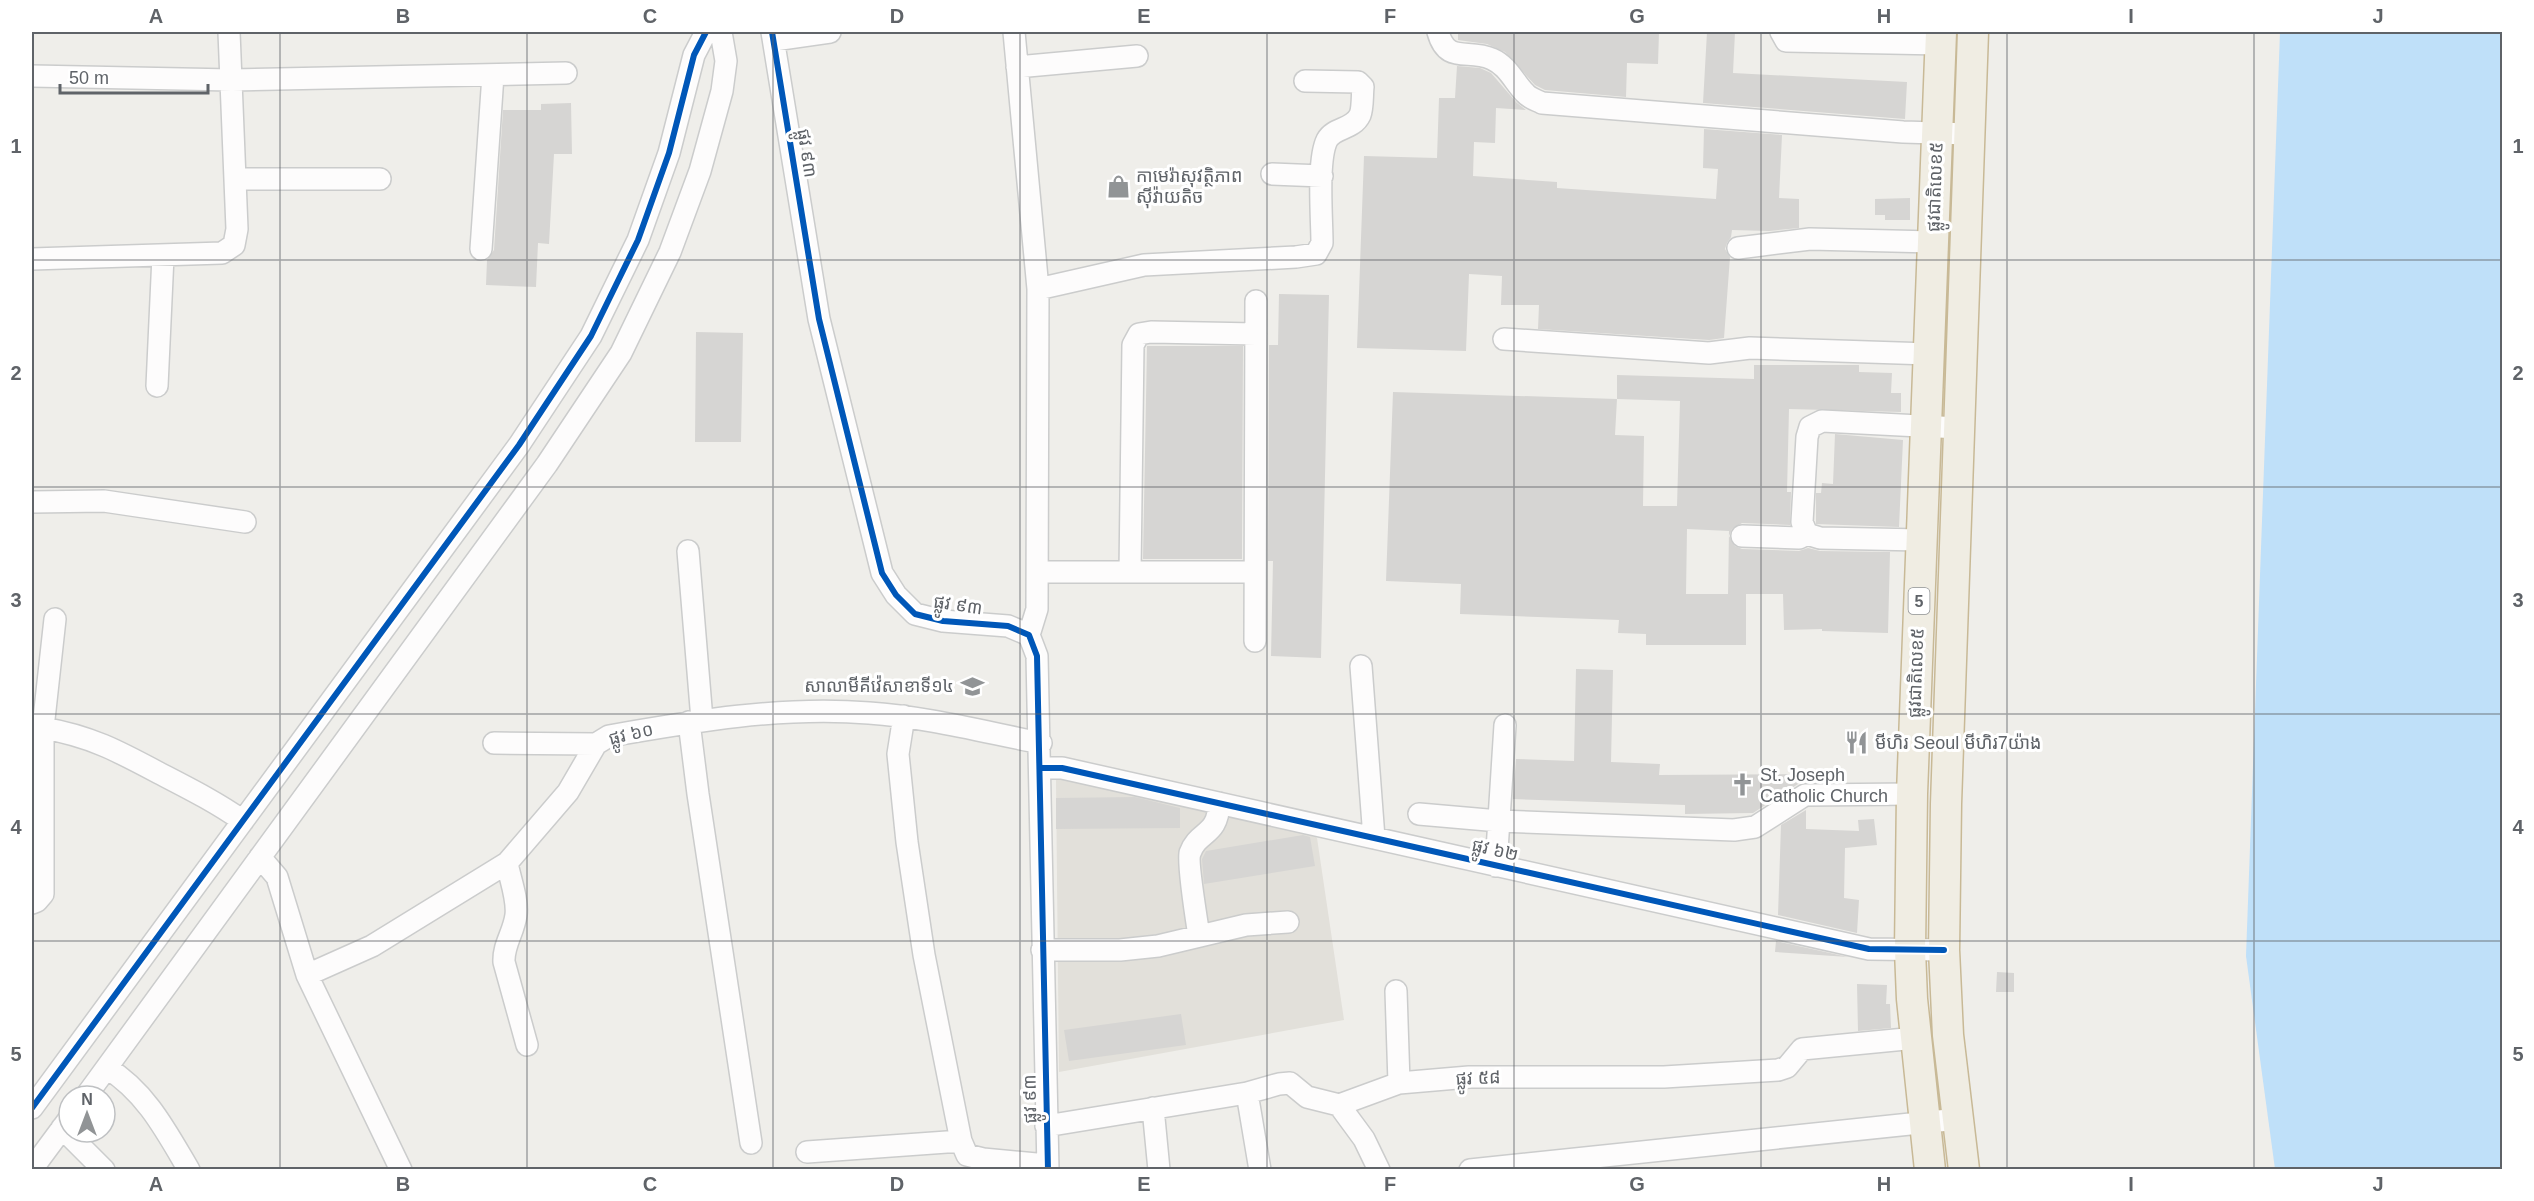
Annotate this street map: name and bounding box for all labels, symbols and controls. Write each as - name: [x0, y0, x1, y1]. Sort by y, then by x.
- text: A: [149, 5, 163, 27]
- text: B: [396, 5, 410, 27]
- text: C: [643, 5, 657, 27]
- text: D: [890, 5, 904, 27]
- text: E: [1137, 5, 1151, 27]
- text: F: [1384, 5, 1396, 27]
- text: G: [1629, 5, 1645, 27]
- text: H: [1877, 5, 1891, 27]
- text: I: [2128, 5, 2134, 27]
- text: J: [2372, 5, 2384, 27]
- scale bar: [60, 57, 208, 95]
- text: 50 m: [69, 68, 109, 88]
- street label: ផ្លូវ ៩៣: [787, 127, 821, 180]
- text: 1: [10, 135, 22, 157]
- text: 1: [2512, 135, 2524, 157]
- street label: ផ្លូវជាតិលេខ៥: [1923, 142, 1953, 233]
- place label: កាមេរ៉ាសុវត្ថិភាព ស៊ីវ៉ាយតិច: [1136, 166, 1242, 209]
- shop icon: កាមេរ៉ាសុវត្ថិភាព ស៊ីវ៉ាយតិច: [1105, 173, 1131, 199]
- text: 2: [10, 362, 22, 384]
- text: 2: [2512, 362, 2524, 384]
- road number: 5: [1908, 588, 1930, 614]
- text: 3: [10, 589, 22, 611]
- text: 3: [2512, 589, 2524, 611]
- street label: ផ្លូវ ៩៣: [931, 592, 984, 625]
- street label: ផ្លូវជាតិលេខ៥: [1904, 628, 1934, 719]
- school or university icon: សាលាមីគីវ៉េសាខាទី១៤: [959, 673, 985, 699]
- place label: សាលាមីគីវ៉េសាខាទី១៤: [804, 675, 954, 696]
- street label: ផ្លូវ ៦០: [607, 719, 657, 755]
- restaurant icon: មីហិរ Seoul មីហិរ7យ៉ាង: [1844, 730, 1870, 756]
- place label: មីហិរ Seoul មីហិរ7យ៉ាង: [1875, 733, 2041, 753]
- place label: St. Joseph Catholic Church: [1760, 765, 1888, 806]
- church icon: St. Joseph Catholic Church: [1729, 772, 1755, 798]
- text: 4: [10, 816, 22, 838]
- text: 4: [2512, 816, 2524, 838]
- street label: ផ្លូវ ៦២: [1468, 835, 1520, 871]
- text: 5: [10, 1043, 22, 1065]
- text: 5: [2512, 1043, 2524, 1065]
- street label: ផ្លូវ ៥៨: [1455, 1067, 1501, 1095]
- street label: ផ្លូវ ៩៣: [1020, 1074, 1047, 1124]
- north arrow: [57, 1084, 117, 1144]
- text: N: [81, 1091, 93, 1108]
- text: A: [149, 1173, 163, 1195]
- text: B: [396, 1173, 410, 1195]
- text: C: [643, 1173, 657, 1195]
- text: D: [890, 1173, 904, 1195]
- text: E: [1137, 1173, 1151, 1195]
- text: F: [1384, 1173, 1396, 1195]
- text: G: [1629, 1173, 1645, 1195]
- text: H: [1877, 1173, 1891, 1195]
- text: I: [2128, 1173, 2134, 1195]
- text: J: [2372, 1173, 2384, 1195]

